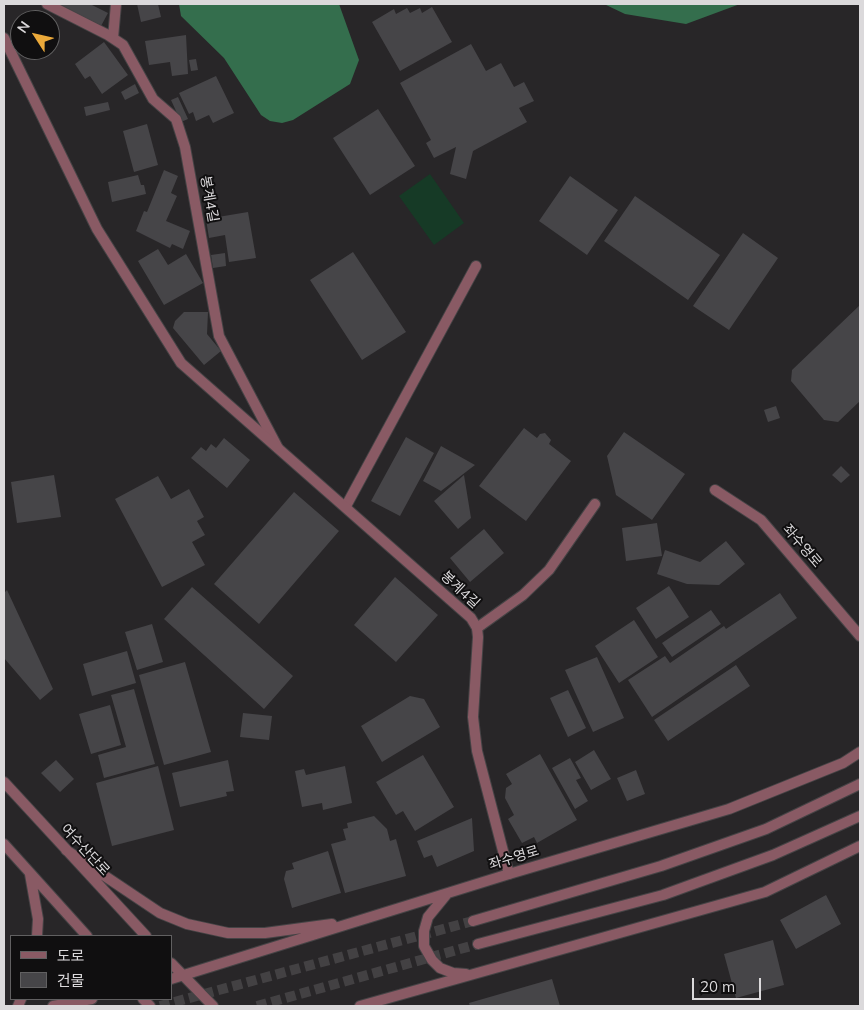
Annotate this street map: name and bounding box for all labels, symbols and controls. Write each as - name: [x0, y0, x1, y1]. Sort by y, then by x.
- north arrow: [10, 10, 60, 60]
- text: N: [13, 17, 34, 36]
- street label: 봉계4길: [197, 174, 221, 224]
- street label: 좌수영로: [779, 521, 825, 571]
- street label: 봉계4길: [437, 568, 483, 612]
- street label: 여수산단로: [57, 821, 113, 879]
- street label: 좌수영로: [487, 842, 541, 874]
- legend: [10, 935, 172, 1000]
- text: 도로: [57, 946, 85, 965]
- scale bar: [694, 968, 763, 1000]
- text: 건물: [57, 971, 85, 990]
- text: 20 m: [700, 977, 735, 996]

